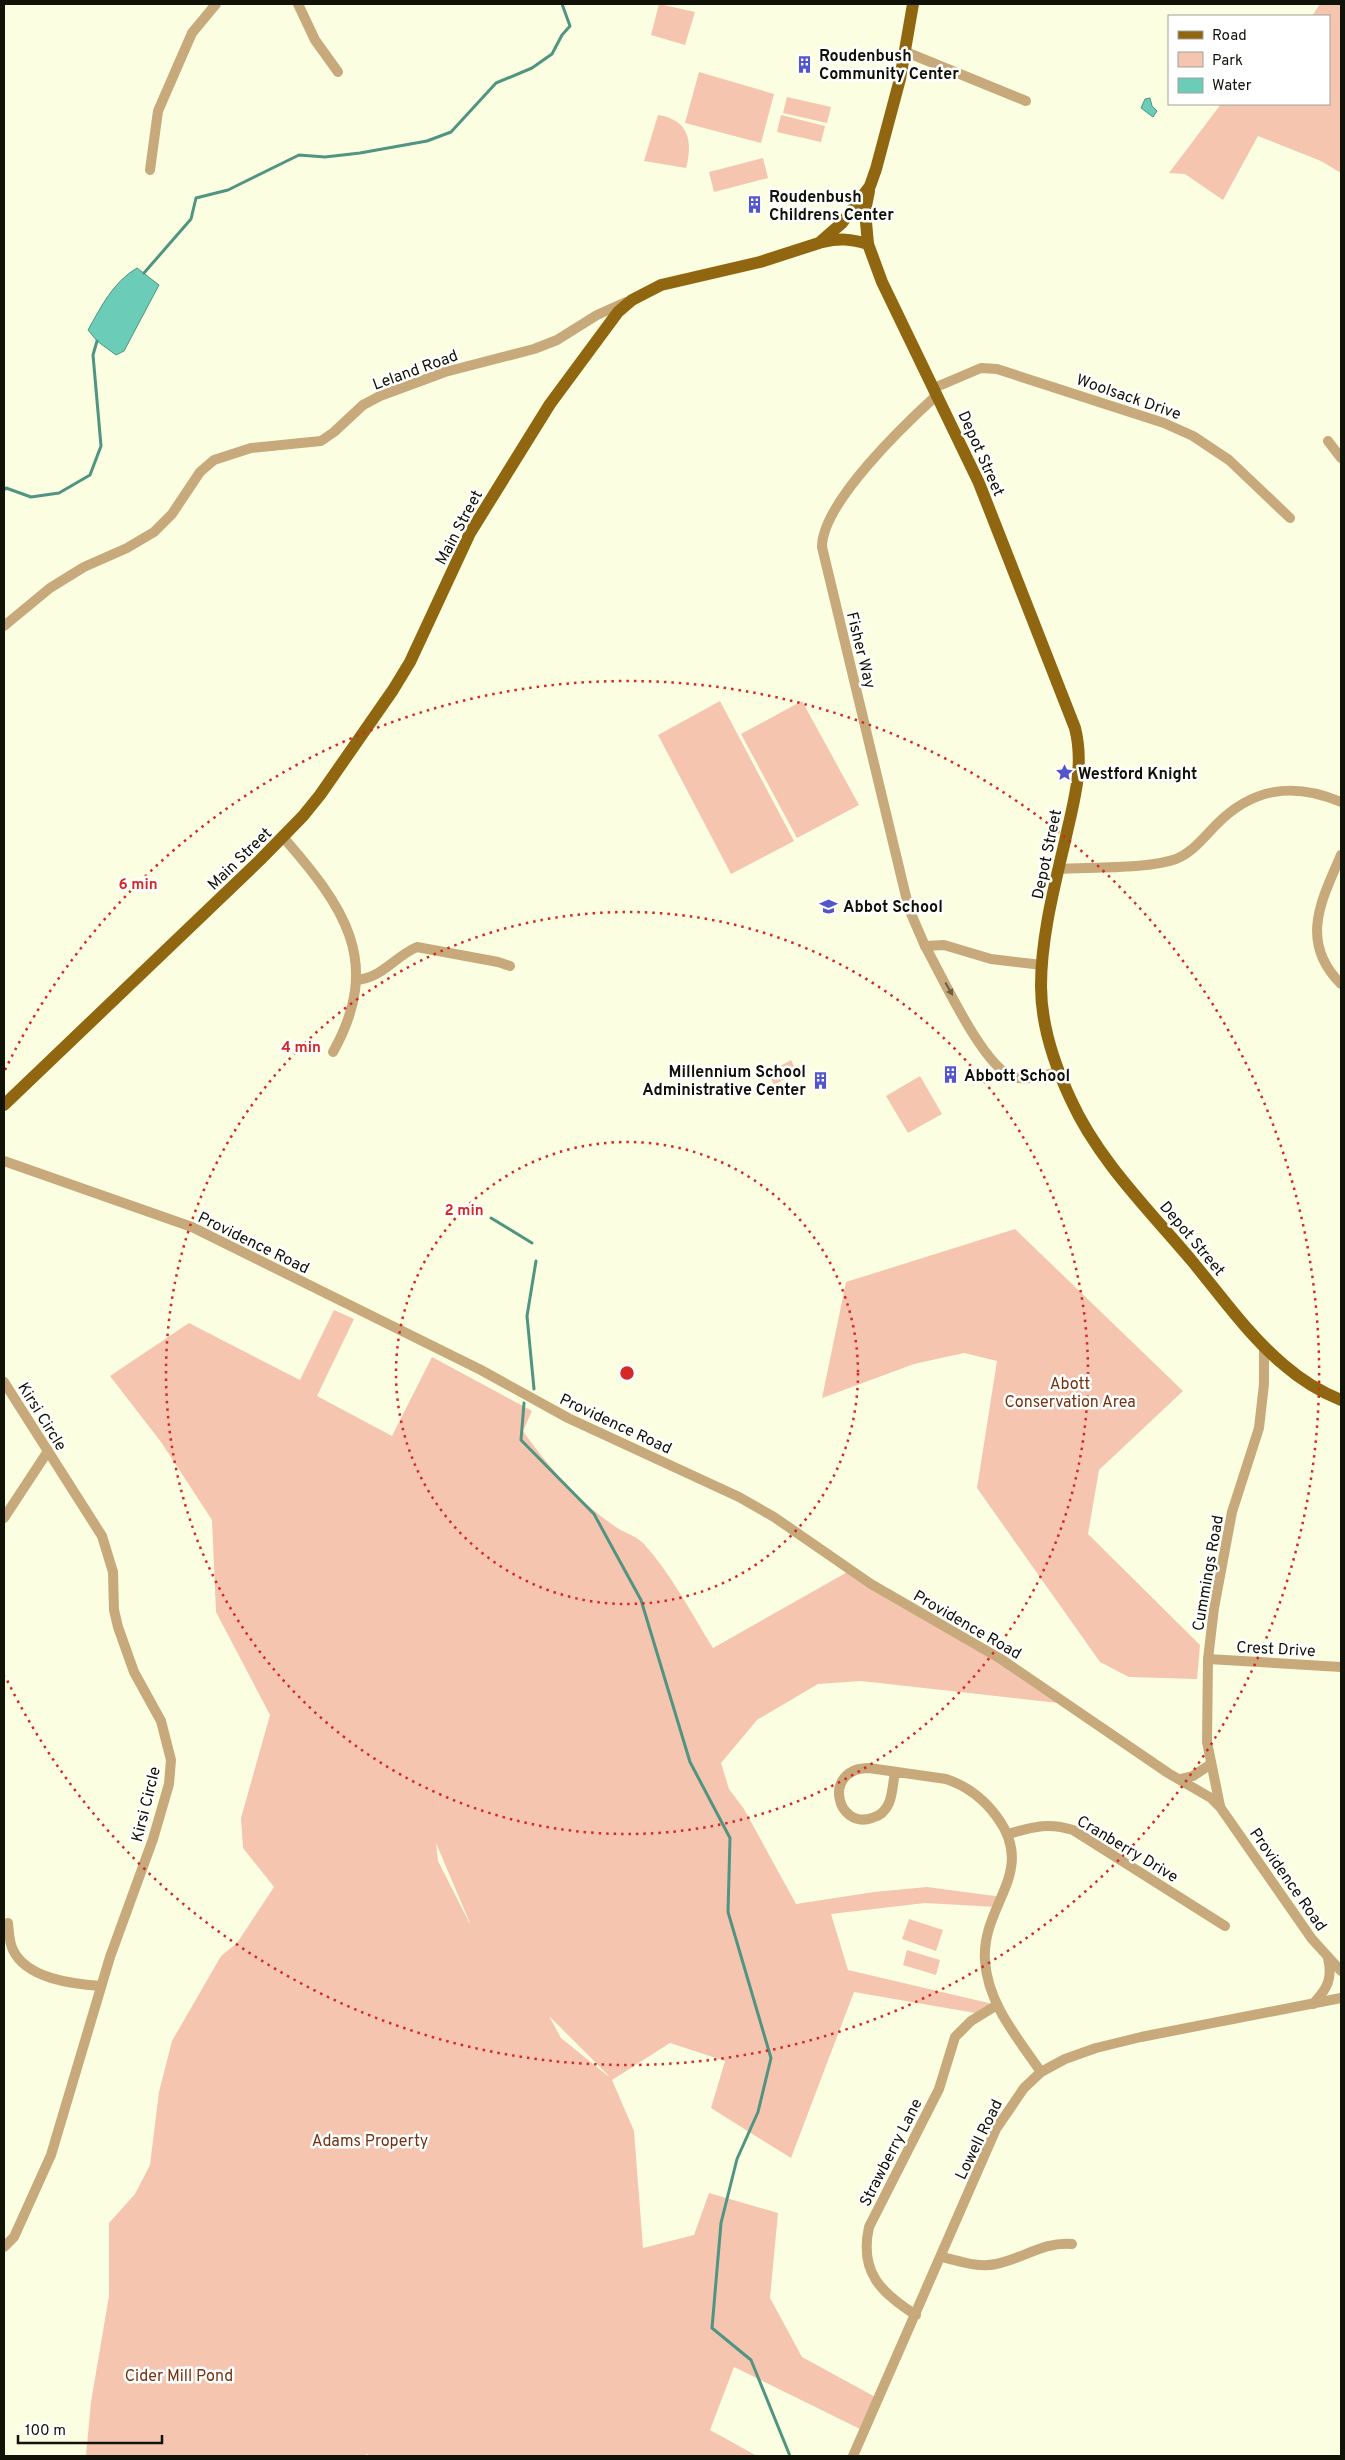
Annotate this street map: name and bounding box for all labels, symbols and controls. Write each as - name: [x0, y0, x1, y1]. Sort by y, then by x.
- legend: [1168, 15, 1330, 105]
- text: Road: [1212, 27, 1247, 46]
- place label: Roudenbush Community Center: [819, 47, 959, 85]
- text: Park: [1212, 52, 1243, 71]
- building icon: Roudenbush Community Center: [795, 54, 815, 74]
- text: Water: [1212, 77, 1252, 96]
- place label: Roudenbush Childrens Center: [769, 188, 894, 226]
- building icon: Roudenbush Childrens Center: [745, 195, 765, 215]
- street label: Leland Road: [370, 346, 461, 396]
- street label: Woolsack Drive: [1073, 371, 1183, 425]
- street label: Depot Street: [952, 408, 1008, 500]
- street label: Main Street: [432, 487, 488, 569]
- street label: Fisher Way: [841, 610, 879, 691]
- place icon: Westford Knight: [1054, 763, 1074, 783]
- place label: Westford Knight: [1078, 765, 1197, 785]
- street label: Depot Street: [1029, 808, 1067, 901]
- street label: Main Street: [204, 824, 277, 895]
- text: 6 min: [118, 876, 158, 895]
- school or university icon: Abbot School: [819, 896, 839, 916]
- place label: Abbot School: [843, 898, 943, 918]
- one-way arrow: [945, 982, 953, 996]
- text: 4 min: [281, 1039, 321, 1058]
- place label: Millennium School Administrative Center: [642, 1063, 806, 1101]
- building icon: Abbott School: [940, 1065, 960, 1085]
- place label: Abbott School: [964, 1067, 1070, 1087]
- building icon: Millennium School Administrative Center: [810, 1070, 830, 1090]
- street label: Depot Street: [1154, 1198, 1229, 1281]
- text: 2 min: [444, 1202, 484, 1221]
- street label: Providence Road: [194, 1208, 312, 1279]
- centre of rings: [618, 1364, 636, 1382]
- park label: Abott Conservation Area: [1004, 1375, 1136, 1413]
- street label: Kirsi Circle: [12, 1379, 70, 1455]
- street label: Providence Road: [556, 1390, 674, 1460]
- street label: Cummings Road: [1189, 1514, 1229, 1633]
- street label: Providence Road: [909, 1587, 1025, 1665]
- street label: Crest Drive: [1236, 1638, 1316, 1662]
- street label: Kirsi Circle: [128, 1765, 166, 1844]
- street label: Cranberry Drive: [1073, 1812, 1181, 1888]
- street label: Providence Road: [1244, 1825, 1330, 1936]
- street label: Strawberry Lane: [856, 2096, 928, 2210]
- street label: Lowell Road: [952, 2096, 1008, 2183]
- park label: Adams Property: [312, 2132, 428, 2152]
- park label: Cider Mill Pond: [125, 2367, 233, 2387]
- scale bar: [18, 2412, 161, 2444]
- text: 100 m: [25, 2422, 66, 2441]

